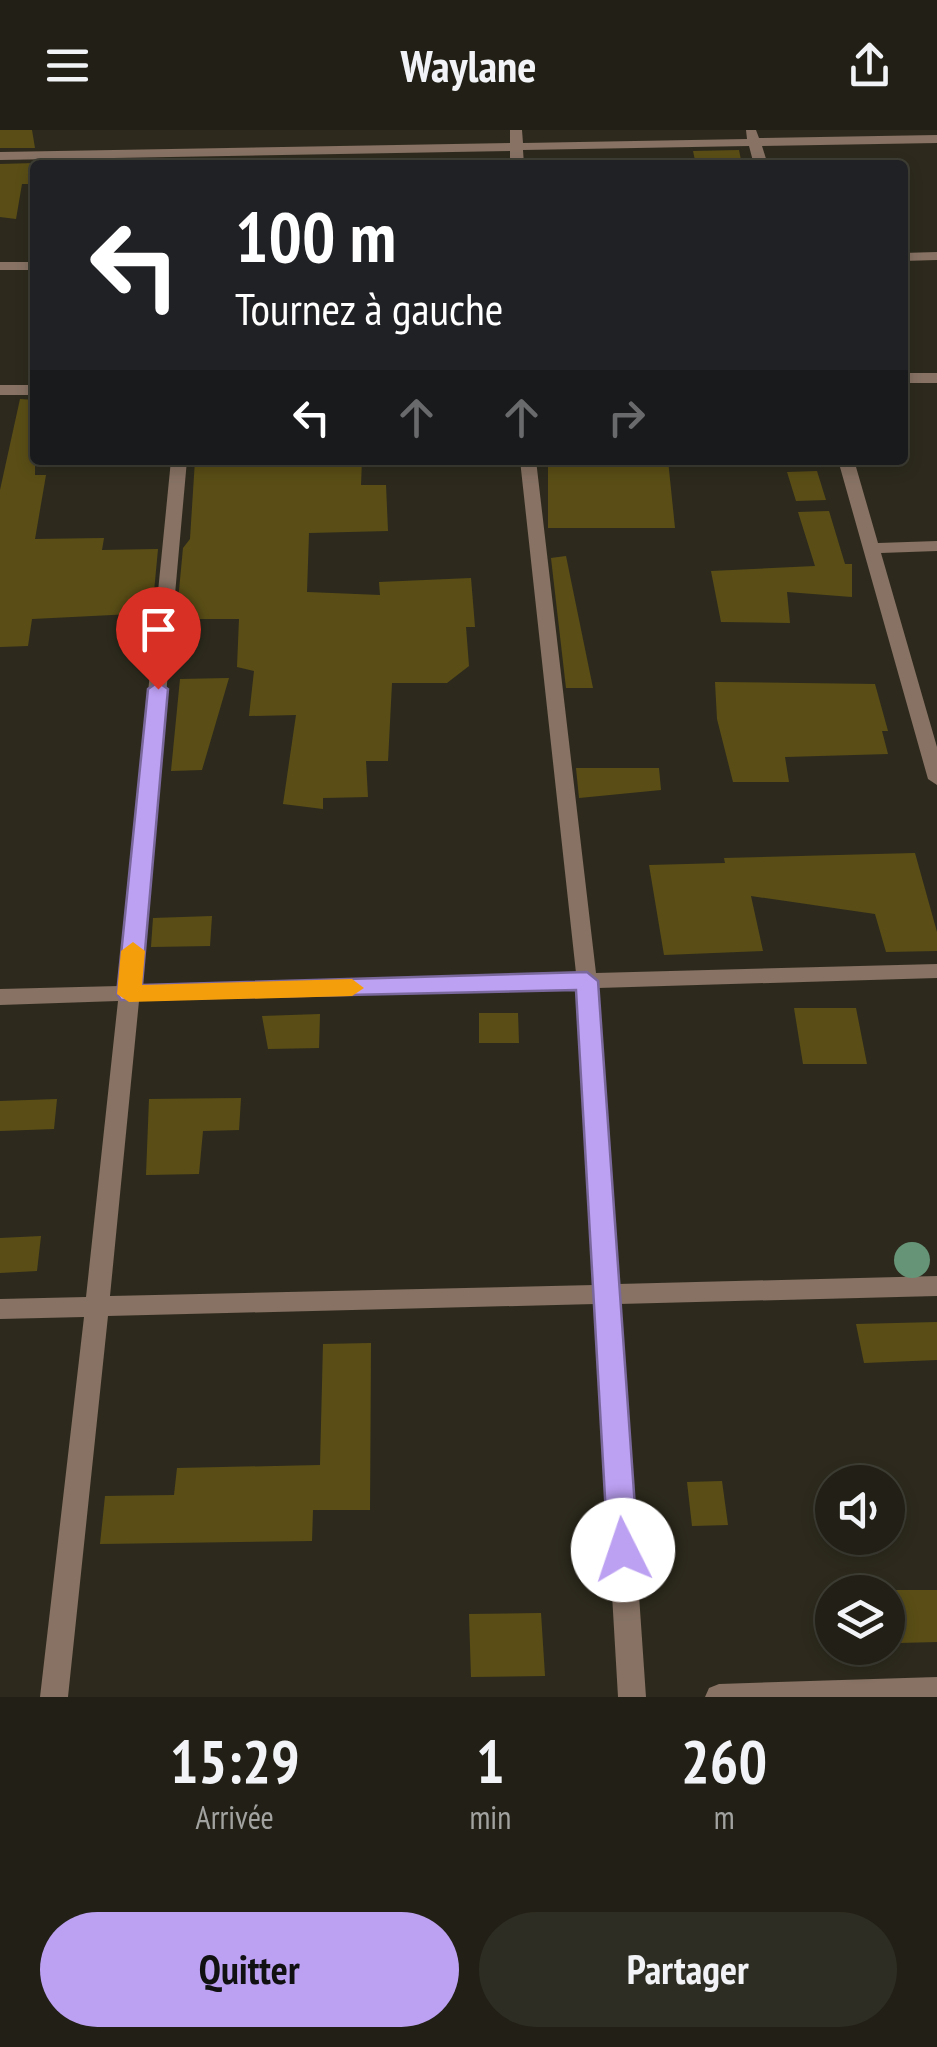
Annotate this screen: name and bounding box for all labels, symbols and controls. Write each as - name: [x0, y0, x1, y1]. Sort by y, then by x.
- text: Waylane: [401, 36, 537, 94]
- icon: menu: [40, 38, 95, 93]
- icon: share: [842, 38, 897, 93]
- text: 100 m: [235, 191, 396, 281]
- icon: left: [70, 200, 200, 330]
- text: Tournez à gauche: [235, 279, 503, 337]
- icon: left: [284, 390, 339, 445]
- icon: ahead: [389, 390, 444, 445]
- icon: ahead: [494, 390, 549, 445]
- icon: right: [599, 390, 654, 445]
- pin: [116, 587, 201, 690]
- icon: arrive: [131, 602, 186, 657]
- map controls: [815, 1465, 905, 1665]
- button: sound: [815, 1465, 905, 1555]
- position arrow: [571, 1498, 675, 1602]
- button: layers: [815, 1575, 905, 1665]
- text: 15:29: [170, 1722, 300, 1800]
- text: 1: [476, 1722, 505, 1800]
- text: 260: [681, 1722, 767, 1800]
- text: Arrivée: [196, 1796, 274, 1838]
- text: min: [469, 1796, 511, 1838]
- text: m: [714, 1796, 735, 1838]
- button: Quitter: [40, 1912, 459, 2027]
- button: Partager: [479, 1912, 897, 2027]

